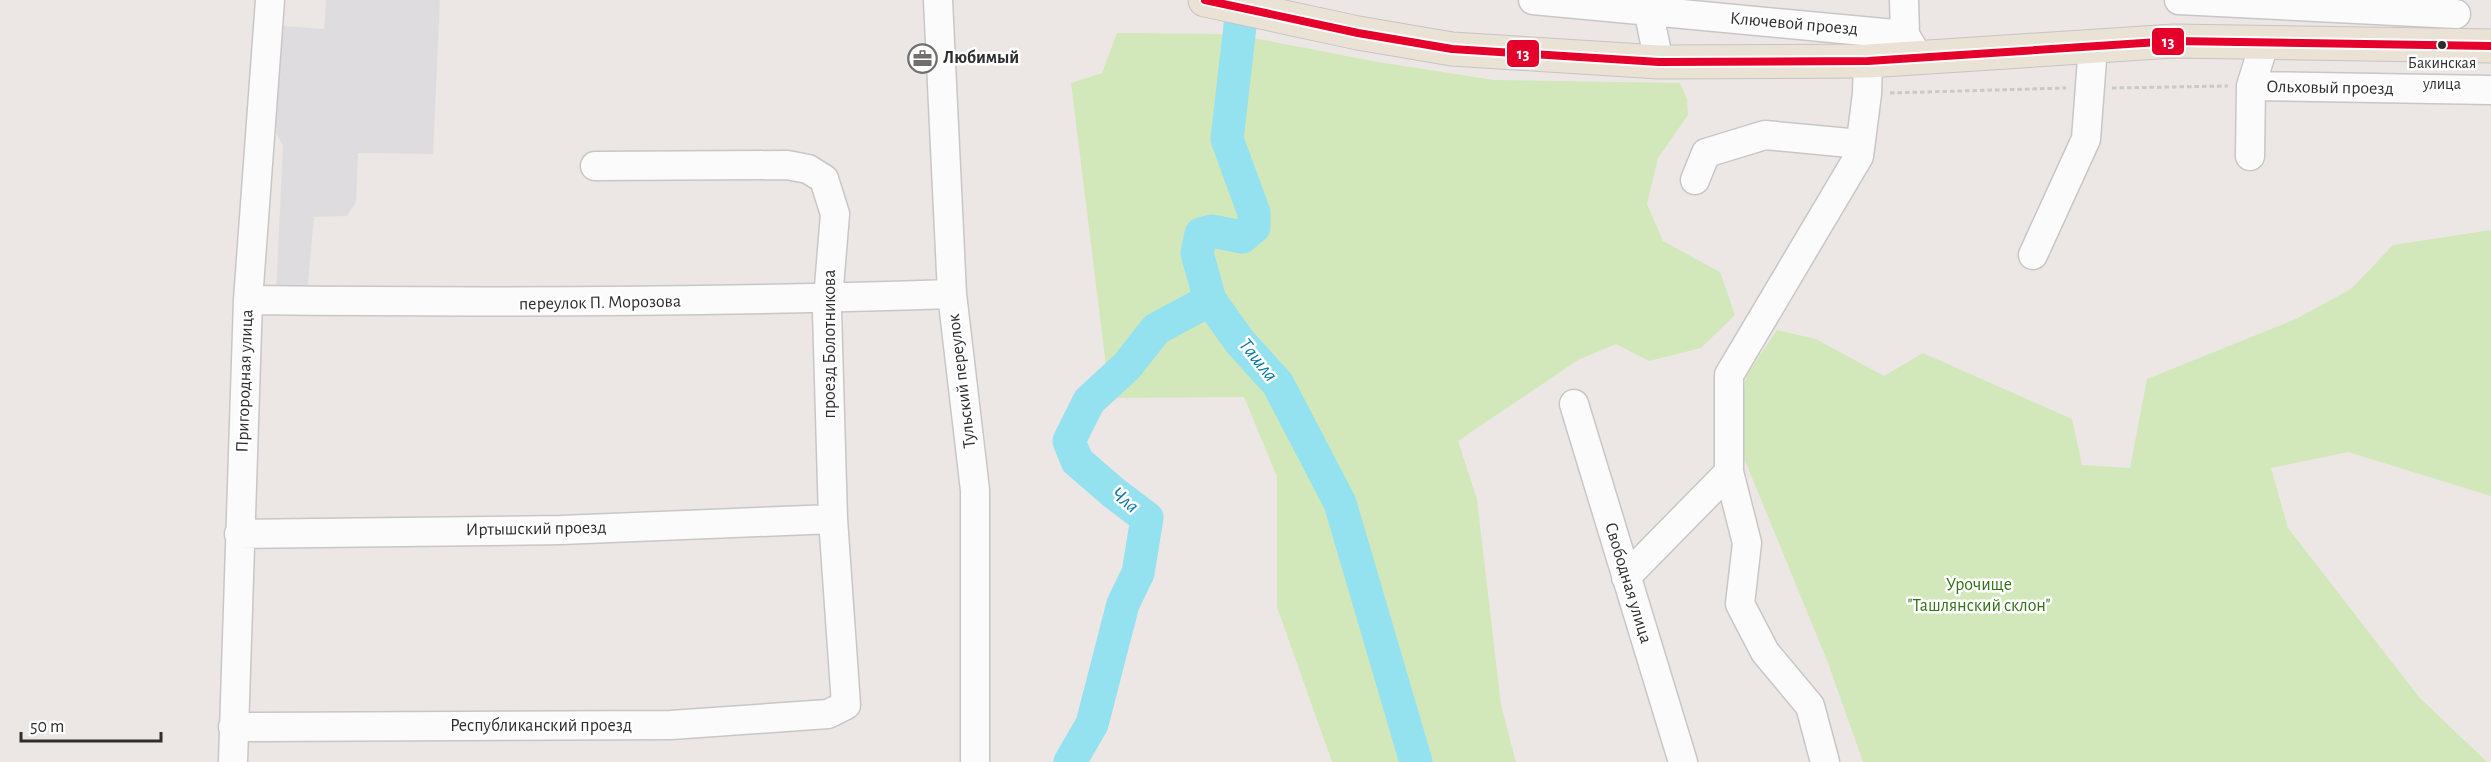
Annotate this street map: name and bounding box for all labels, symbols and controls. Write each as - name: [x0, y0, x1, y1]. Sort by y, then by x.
- street label: Ключевой проезд: [1729, 9, 1859, 39]
- line badge: 13: [2151, 27, 2185, 56]
- text: 13: [2162, 34, 2174, 50]
- line badge: 13: [1506, 39, 1540, 68]
- marker: Бакинская улица: [2436, 39, 2448, 51]
- office icon: Любимый: [906, 42, 938, 74]
- text: 13: [1517, 46, 1529, 62]
- place label: Любимый: [943, 49, 1019, 67]
- place label: Бакинская улица: [2408, 55, 2476, 93]
- street label: Ольховый проезд: [2266, 78, 2394, 98]
- street label: проезд Болотникова: [821, 270, 839, 418]
- street label: переулок П. Морозова: [519, 293, 681, 313]
- street label: Пригородная улица: [234, 309, 256, 453]
- street label: Тульский переулок: [945, 312, 979, 449]
- water label: Ташла: [1235, 335, 1281, 385]
- water label: Чла: [1108, 483, 1142, 517]
- street label: Иртышский проезд: [465, 519, 607, 539]
- street label: Свободная улица: [1601, 520, 1656, 645]
- park label: Урочище "Ташлянский склон": [1908, 576, 2050, 615]
- scale bar: [21, 705, 160, 743]
- street label: Республиканский проезд: [450, 716, 632, 735]
- text: 50 m: [30, 718, 64, 736]

